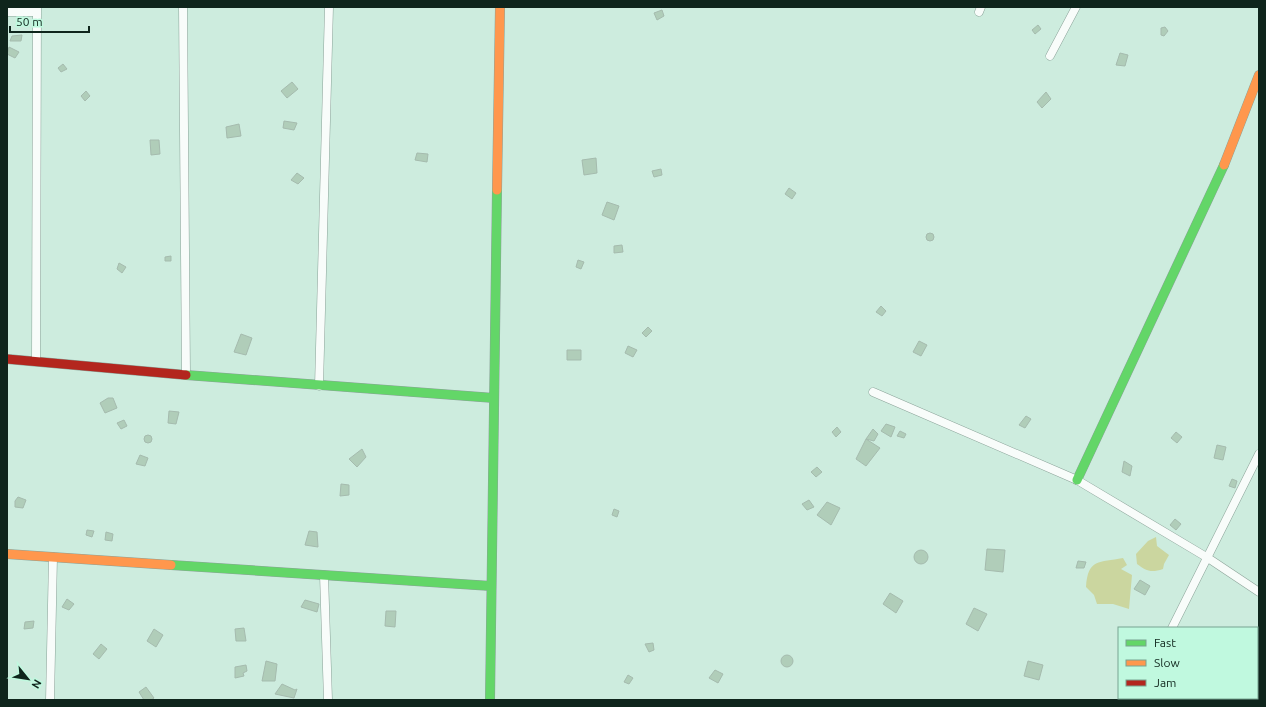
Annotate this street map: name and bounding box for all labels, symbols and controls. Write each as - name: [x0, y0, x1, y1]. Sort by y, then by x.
- scale bar: [10, 8, 89, 34]
- text: 50 m: [16, 15, 43, 28]
- legend: [1118, 627, 1258, 699]
- text: Fast: [1154, 636, 1176, 649]
- text: Slow: [1154, 656, 1180, 669]
- north arrow: [8, 659, 48, 699]
- text: Jam: [1154, 676, 1176, 689]
- text: N: [29, 677, 44, 691]

